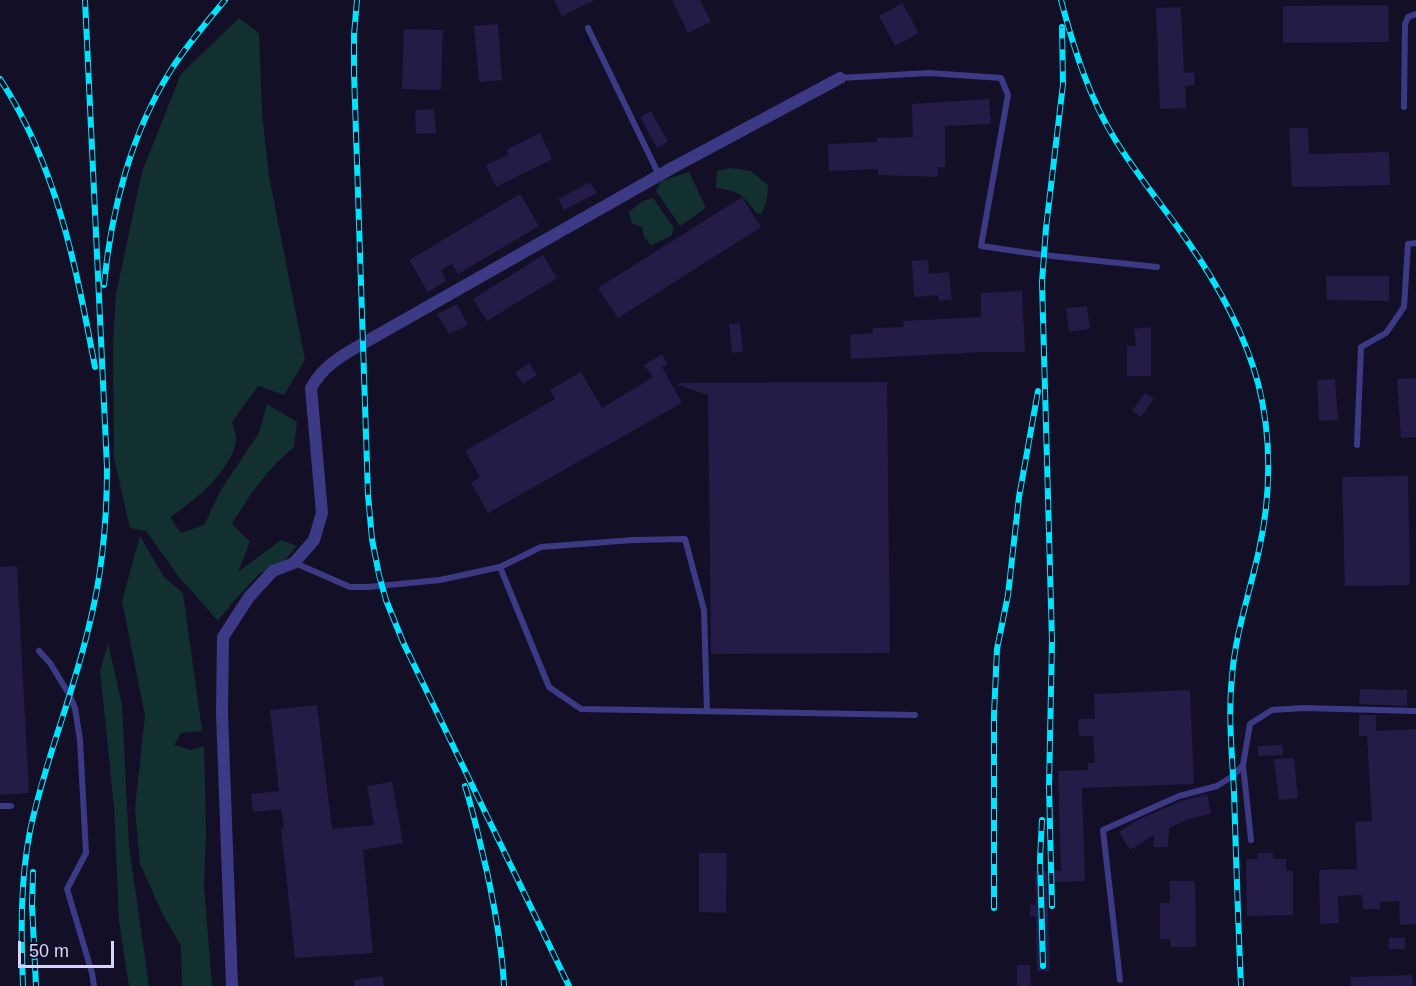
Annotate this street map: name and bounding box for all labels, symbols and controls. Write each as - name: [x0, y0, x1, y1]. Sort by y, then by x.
- scale bar: [21, 929, 117, 967]
- text: 50 m: [29, 941, 69, 961]

